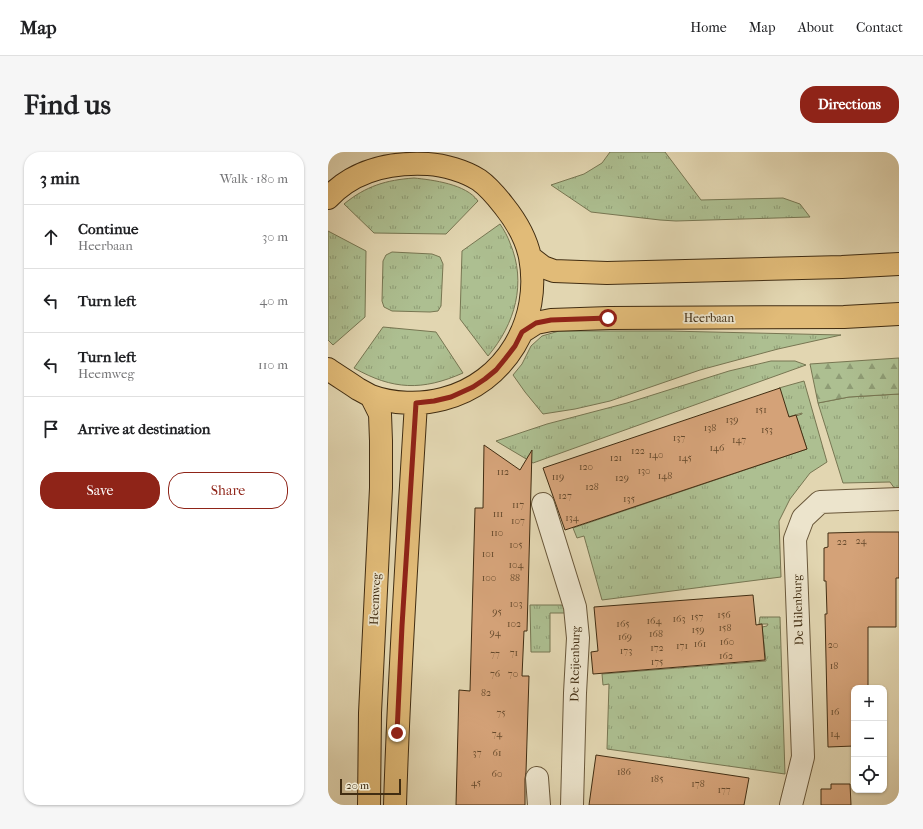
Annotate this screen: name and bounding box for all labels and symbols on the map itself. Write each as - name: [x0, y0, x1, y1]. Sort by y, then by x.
- route start: [599, 309, 617, 327]
- street label: Heerbaan: [684, 311, 734, 325]
- house number: 151: [755, 404, 767, 416]
- house number: 139: [726, 414, 738, 426]
- house number: 138: [704, 422, 716, 434]
- house number: 153: [761, 424, 773, 436]
- house number: 137: [673, 432, 685, 444]
- house number: 147: [732, 434, 746, 446]
- house number: 146: [710, 442, 725, 454]
- house number: 122: [631, 445, 645, 457]
- house number: 140: [649, 449, 664, 461]
- house number: 121: [610, 452, 622, 464]
- house number: 145: [678, 452, 692, 464]
- house number: 120: [579, 461, 593, 473]
- house number: 130: [637, 465, 651, 477]
- house number: 112: [497, 466, 509, 478]
- house number: 148: [658, 470, 672, 482]
- house number: 119: [552, 471, 564, 483]
- house number: 129: [615, 472, 629, 484]
- house number: 128: [585, 481, 599, 493]
- house number: 127: [558, 490, 572, 502]
- house number: 135: [623, 493, 635, 505]
- house number: 117: [512, 499, 524, 511]
- house number: 111: [493, 508, 503, 520]
- house number: 134: [565, 512, 580, 524]
- house number: 107: [511, 515, 525, 527]
- house number: 110: [491, 527, 503, 539]
- house number: 24: [855, 535, 868, 547]
- house number: 22: [837, 536, 847, 548]
- house number: 105: [509, 539, 523, 551]
- house number: 101: [482, 548, 494, 560]
- house number: 104: [509, 559, 525, 571]
- street label: Heemweg: [367, 572, 383, 625]
- house number: 100: [482, 572, 496, 584]
- house number: 88: [510, 572, 520, 584]
- street label: De Uilenburg: [790, 574, 806, 646]
- house number: 103: [509, 598, 523, 610]
- house number: 95: [492, 606, 502, 618]
- house number: 156: [717, 609, 731, 621]
- house number: 157: [691, 611, 704, 623]
- house number: 163: [672, 613, 686, 625]
- house number: 164: [647, 615, 663, 627]
- house number: 102: [507, 618, 521, 630]
- house number: 165: [616, 618, 630, 630]
- house number: 158: [719, 622, 731, 634]
- house number: 159: [691, 624, 705, 636]
- street label: De Reijenburg: [567, 625, 583, 702]
- house number: 94: [489, 627, 502, 639]
- house number: 168: [649, 628, 663, 640]
- house number: 169: [618, 631, 632, 643]
- house number: 160: [720, 636, 734, 648]
- house number: 161: [694, 638, 706, 650]
- house number: 20: [828, 639, 838, 651]
- house number: 171: [676, 640, 688, 652]
- house number: 172: [650, 642, 664, 654]
- house number: 173: [620, 645, 632, 657]
- house number: 71: [510, 647, 518, 659]
- house number: 77: [490, 648, 500, 660]
- house number: 162: [719, 650, 733, 662]
- house number: 175: [651, 656, 663, 668]
- house number: 18: [830, 660, 838, 672]
- house number: 76: [490, 668, 501, 680]
- house number: 70: [508, 668, 518, 680]
- house number: 82: [481, 687, 491, 699]
- house number: 16: [831, 706, 840, 718]
- house number: 75: [496, 707, 506, 719]
- route end: [388, 724, 406, 742]
- house number: 74: [492, 728, 503, 740]
- house number: 14: [830, 728, 841, 740]
- house number: 37: [473, 747, 482, 759]
- house number: 61: [493, 747, 501, 759]
- house number: 186: [617, 766, 632, 778]
- house number: 60: [492, 768, 502, 780]
- house number: 185: [651, 773, 663, 785]
- scale bar: [340, 777, 401, 796]
- house number: 45: [471, 777, 481, 789]
- house number: 178: [691, 778, 705, 790]
- house number: 177: [717, 784, 731, 796]

